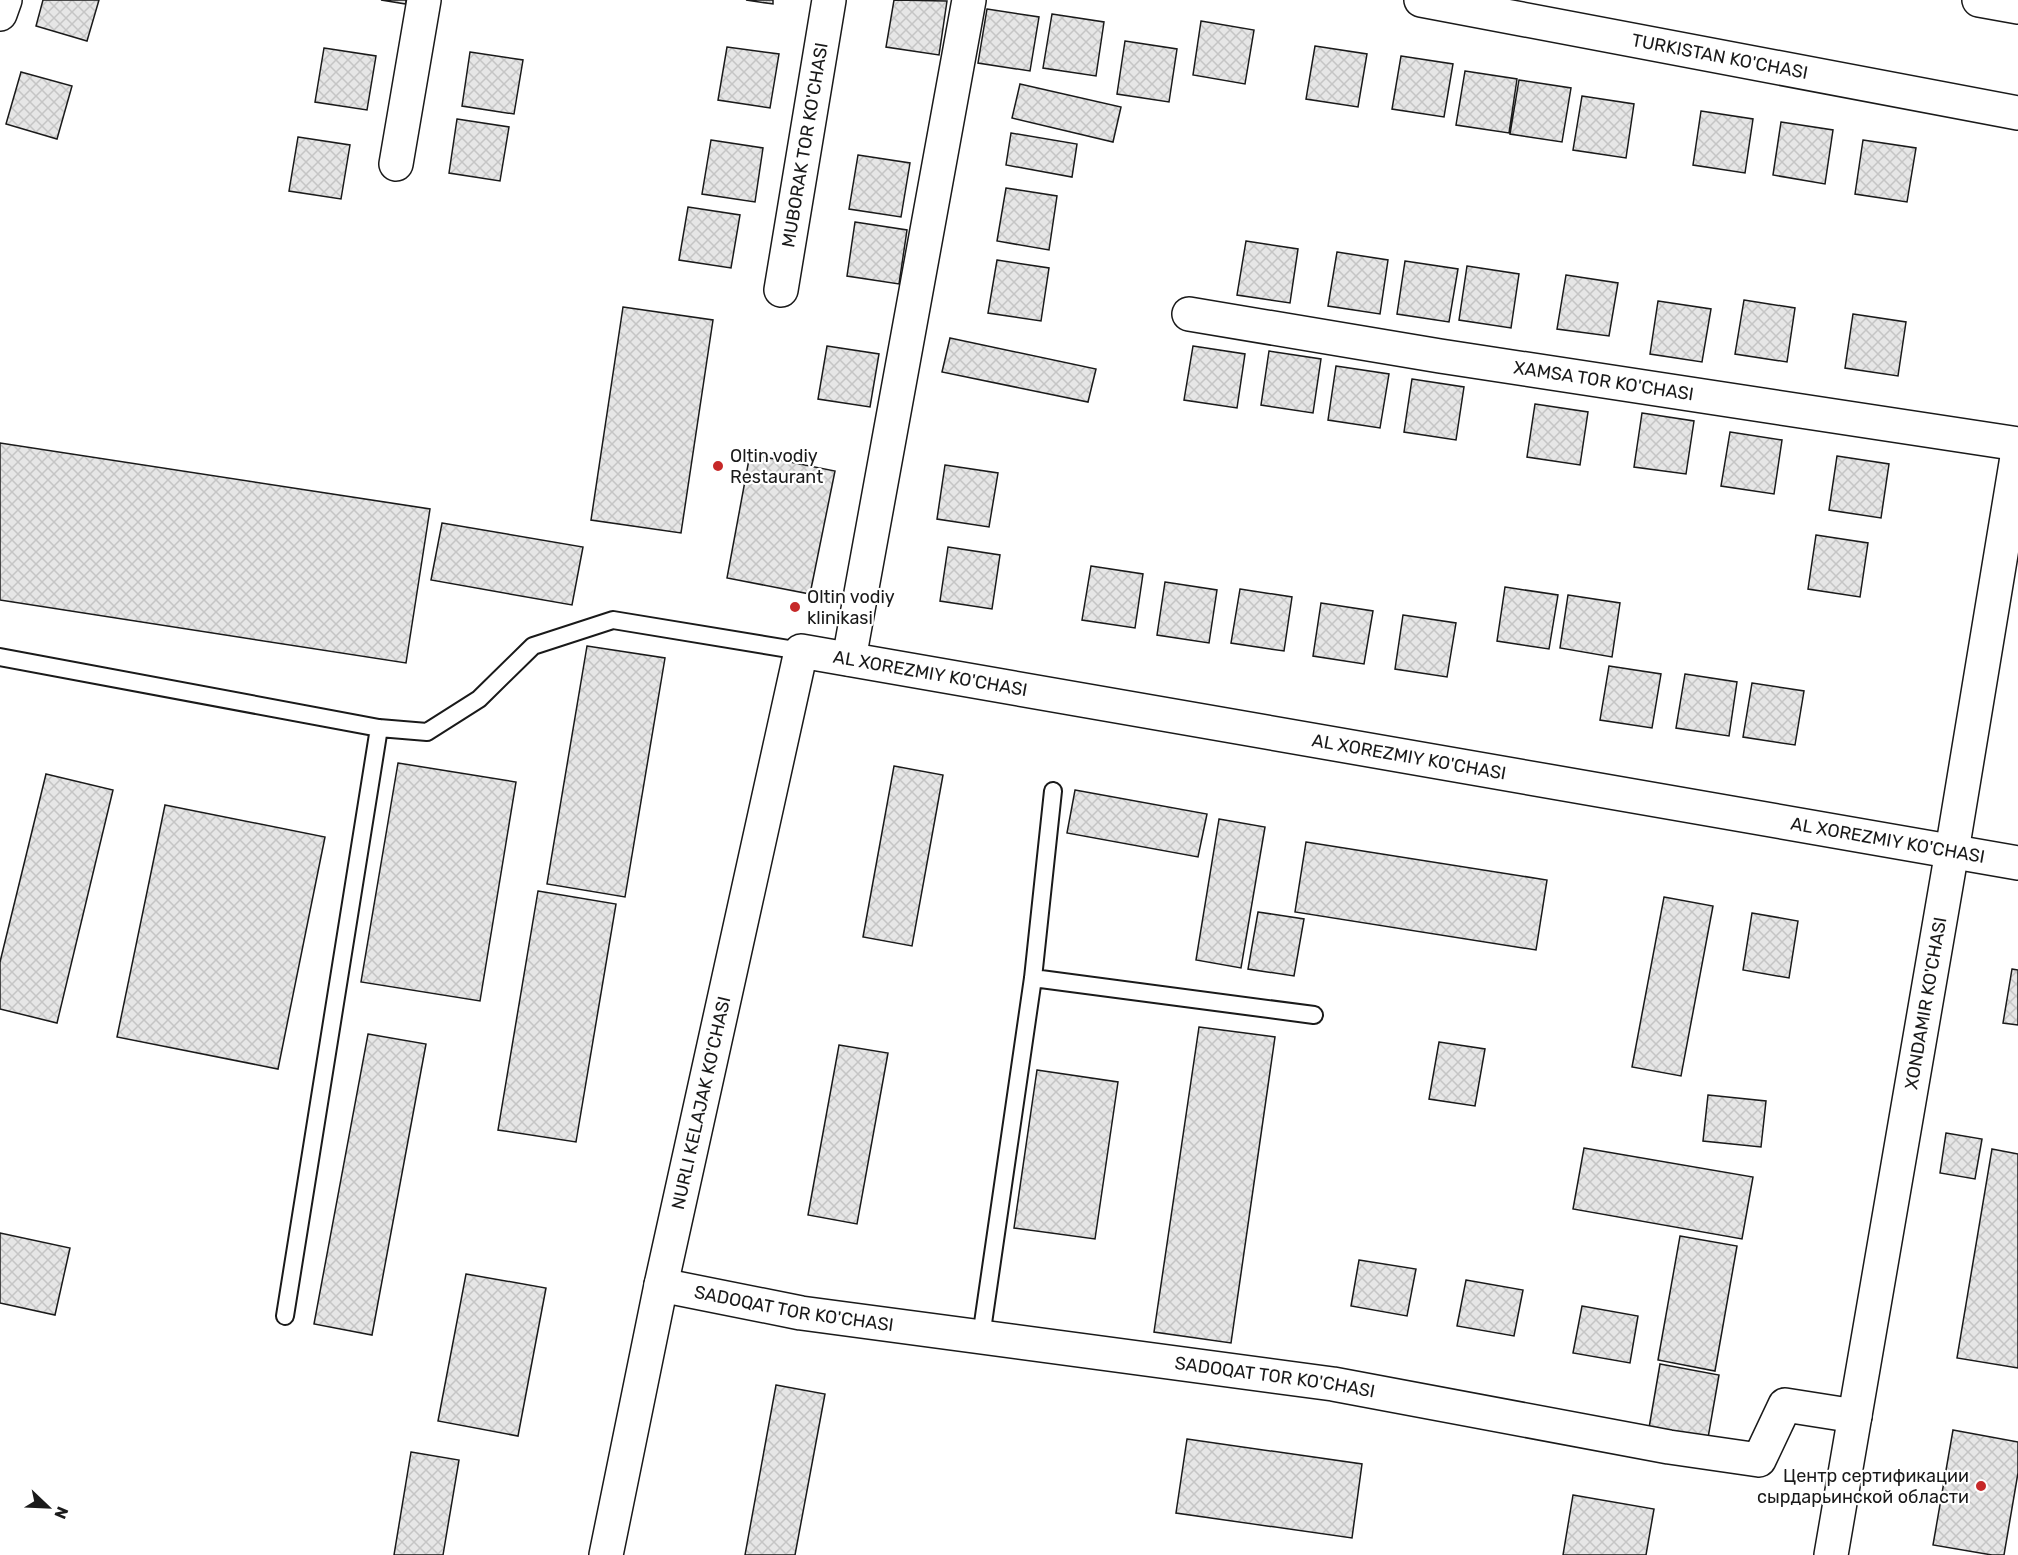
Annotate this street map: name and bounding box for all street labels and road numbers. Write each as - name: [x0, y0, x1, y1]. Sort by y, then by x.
- street label: TURKISTAN KO'CHASI: [1630, 29, 1810, 84]
- street label: MUBORAK TOR KO'CHASI: [777, 41, 833, 249]
- street label: XAMSA TOR KO'CHASI: [1512, 356, 1695, 405]
- street label: AL XOREZMIY KO'CHASI: [831, 646, 1029, 701]
- street label: AL XOREZMIY KO'CHASI: [1310, 729, 1508, 785]
- street label: AL XOREZMIY KO'CHASI: [1789, 813, 1987, 868]
- street label: XONDAMIR KO'CHASI: [1900, 915, 1951, 1091]
- street label: NURLI KELAJAK KO'CHASI: [667, 994, 735, 1212]
- street label: SADOQAT TOR KO'CHASI: [692, 1281, 895, 1336]
- street label: SADOQAT TOR KO'CHASI: [1173, 1352, 1377, 1403]

